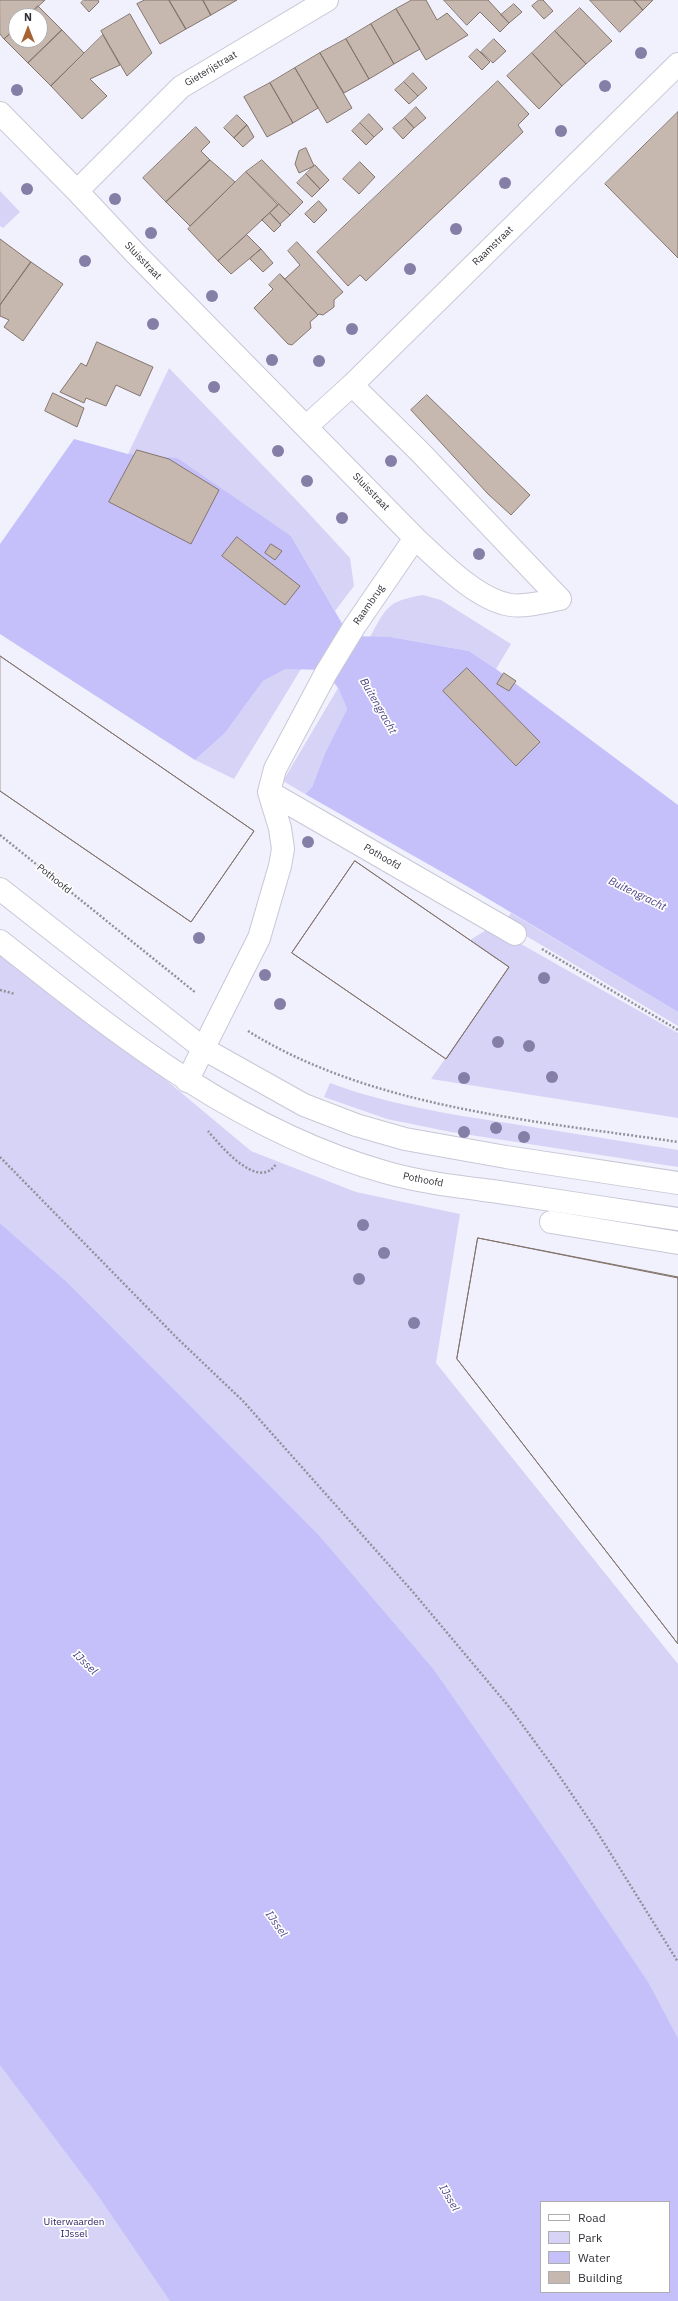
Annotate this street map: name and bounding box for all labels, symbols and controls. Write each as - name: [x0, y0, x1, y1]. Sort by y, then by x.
- north arrow: [8, 8, 48, 48]
- text: N: [24, 10, 32, 24]
- street label: Gieterijstraat: [183, 49, 239, 89]
- street label: Raamstraat: [470, 224, 516, 268]
- street label: Sluisstraat: [122, 240, 164, 282]
- street label: Sluisstraat: [350, 471, 392, 513]
- street label: Raambrug: [351, 583, 387, 627]
- water label: Buitengracht: [357, 676, 399, 736]
- street label: Pothoofd: [361, 842, 403, 872]
- street label: Pothoofd: [34, 861, 74, 897]
- water label: Buitengracht: [606, 874, 668, 914]
- street label: Pothoofd: [402, 1170, 444, 1190]
- water label: IJssel: [70, 1648, 100, 1678]
- water label: IJssel: [262, 1909, 290, 1939]
- water label: IJssel: [436, 2182, 462, 2214]
- legend: [540, 2201, 670, 2293]
- text: Road: [578, 2210, 606, 2225]
- park label: Uiterwaarden IJssel: [44, 2216, 104, 2240]
- text: Park: [578, 2230, 602, 2245]
- text: Water: [578, 2250, 610, 2265]
- text: Building: [578, 2270, 622, 2285]

